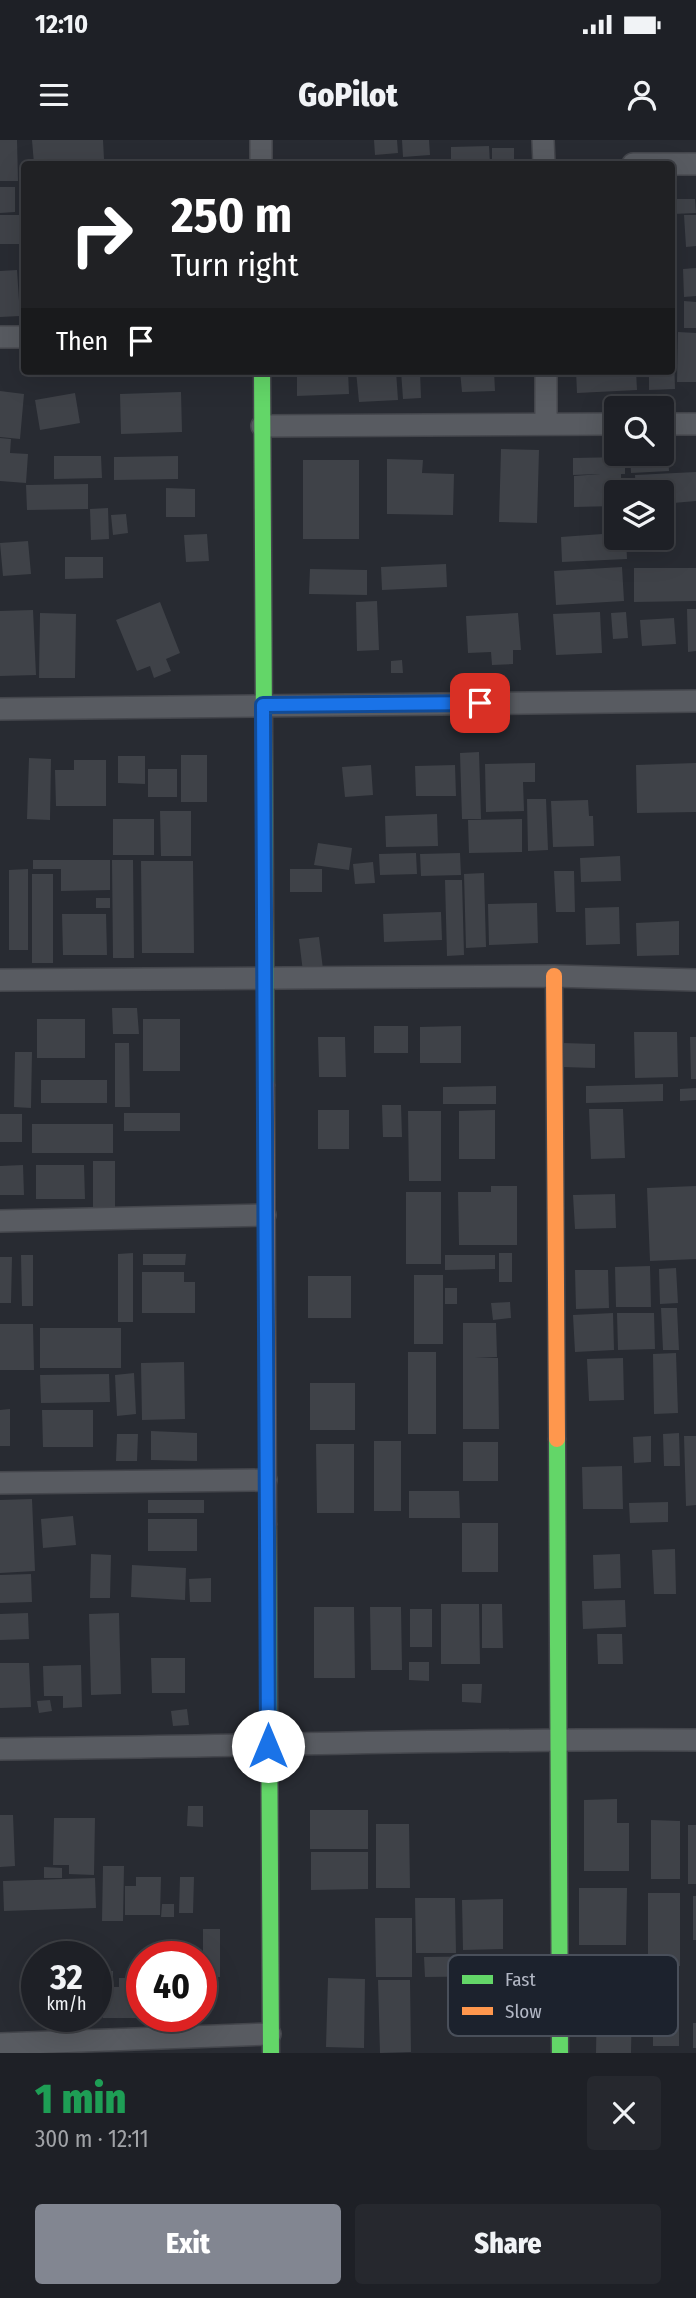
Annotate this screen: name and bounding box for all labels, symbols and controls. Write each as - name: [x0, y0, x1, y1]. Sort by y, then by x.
- text: 12:10: [35, 9, 88, 40]
- icon: menu: [35, 76, 73, 114]
- text: GoPilot: [298, 76, 398, 114]
- icon: person: [623, 76, 661, 114]
- text: 250 m: [171, 186, 292, 245]
- icon: right: [56, 189, 147, 280]
- text: Turn right: [171, 246, 298, 284]
- icon: arrive: [122, 322, 160, 360]
- text: Then: [56, 326, 108, 357]
- map controls: [604, 396, 674, 550]
- button: search: [604, 396, 674, 466]
- button: layers: [604, 480, 674, 550]
- pin: [450, 673, 510, 733]
- icon: arrive: [461, 684, 499, 722]
- position arrow: [231, 1709, 305, 1783]
- speed limit sign: 40: [126, 1941, 217, 2032]
- legend: [448, 1955, 678, 2036]
- text: 32: [50, 1956, 83, 1998]
- text: Fast: [505, 1968, 536, 1991]
- text: km/h: [46, 1993, 87, 2015]
- text: Slow: [505, 2000, 542, 2023]
- text: 1 min: [35, 2074, 126, 2124]
- button: close: [587, 2076, 661, 2150]
- text: 300 m · 12:11: [35, 2125, 149, 2153]
- button: Exit: [35, 2204, 341, 2284]
- button: Share: [355, 2204, 661, 2284]

